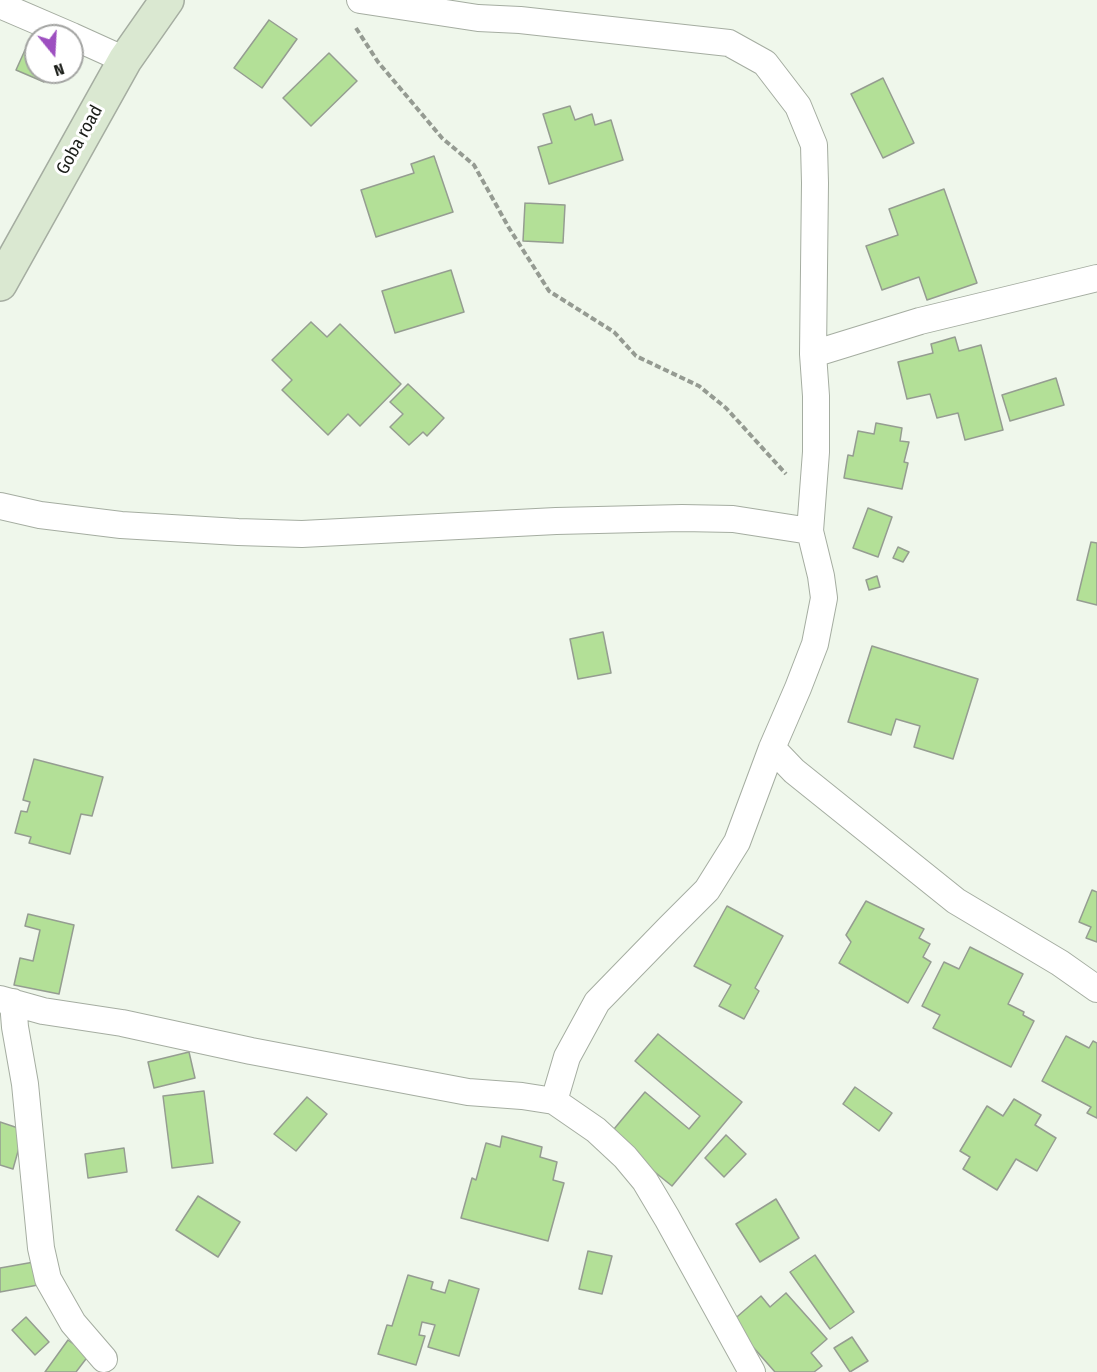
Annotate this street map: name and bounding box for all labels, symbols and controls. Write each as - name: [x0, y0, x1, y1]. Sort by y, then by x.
- north arrow: [24, 24, 84, 84]
- text: N: [52, 59, 67, 80]
- street label: Goba road: [52, 102, 108, 178]

